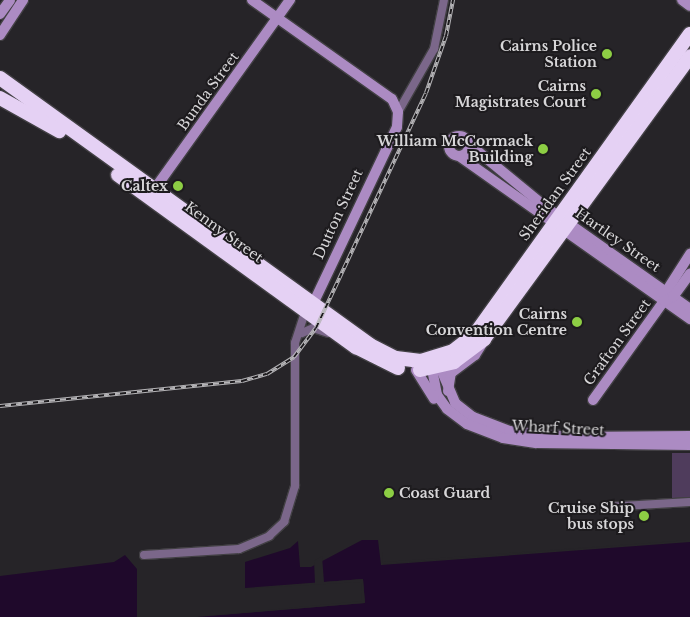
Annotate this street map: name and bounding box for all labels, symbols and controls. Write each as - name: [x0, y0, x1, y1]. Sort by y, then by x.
- place label: Cairns Police Station: [500, 38, 597, 70]
- street label: Bunda Street: [174, 48, 242, 134]
- marker: Cairns Police Station: [601, 48, 613, 60]
- place label: Cairns Magistrates Court: [455, 78, 586, 110]
- marker: Cairns Magistrates Court: [590, 88, 602, 100]
- place label: William McCormack Building: [377, 133, 533, 166]
- marker: William McCormack Building: [537, 143, 549, 155]
- street label: Sheridan Street: [516, 144, 594, 244]
- street label: Dutton Street: [310, 166, 366, 262]
- place label: Caltex: [121, 178, 168, 194]
- marker: Caltex: [172, 180, 184, 192]
- street label: Kenny Street: [182, 198, 266, 266]
- street label: Hartley Street: [572, 204, 664, 276]
- street label: Grafton Street: [580, 296, 654, 388]
- place label: Cairns Convention Centre: [426, 306, 567, 338]
- marker: Cairns Convention Centre: [571, 316, 583, 328]
- street label: Wharf Street: [511, 417, 605, 439]
- place label: Coast Guard: [399, 485, 490, 501]
- marker: Coast Guard: [383, 487, 395, 499]
- place label: Cruise Ship bus stops: [548, 500, 634, 532]
- marker: Cruise Ship bus stops: [638, 510, 650, 522]

